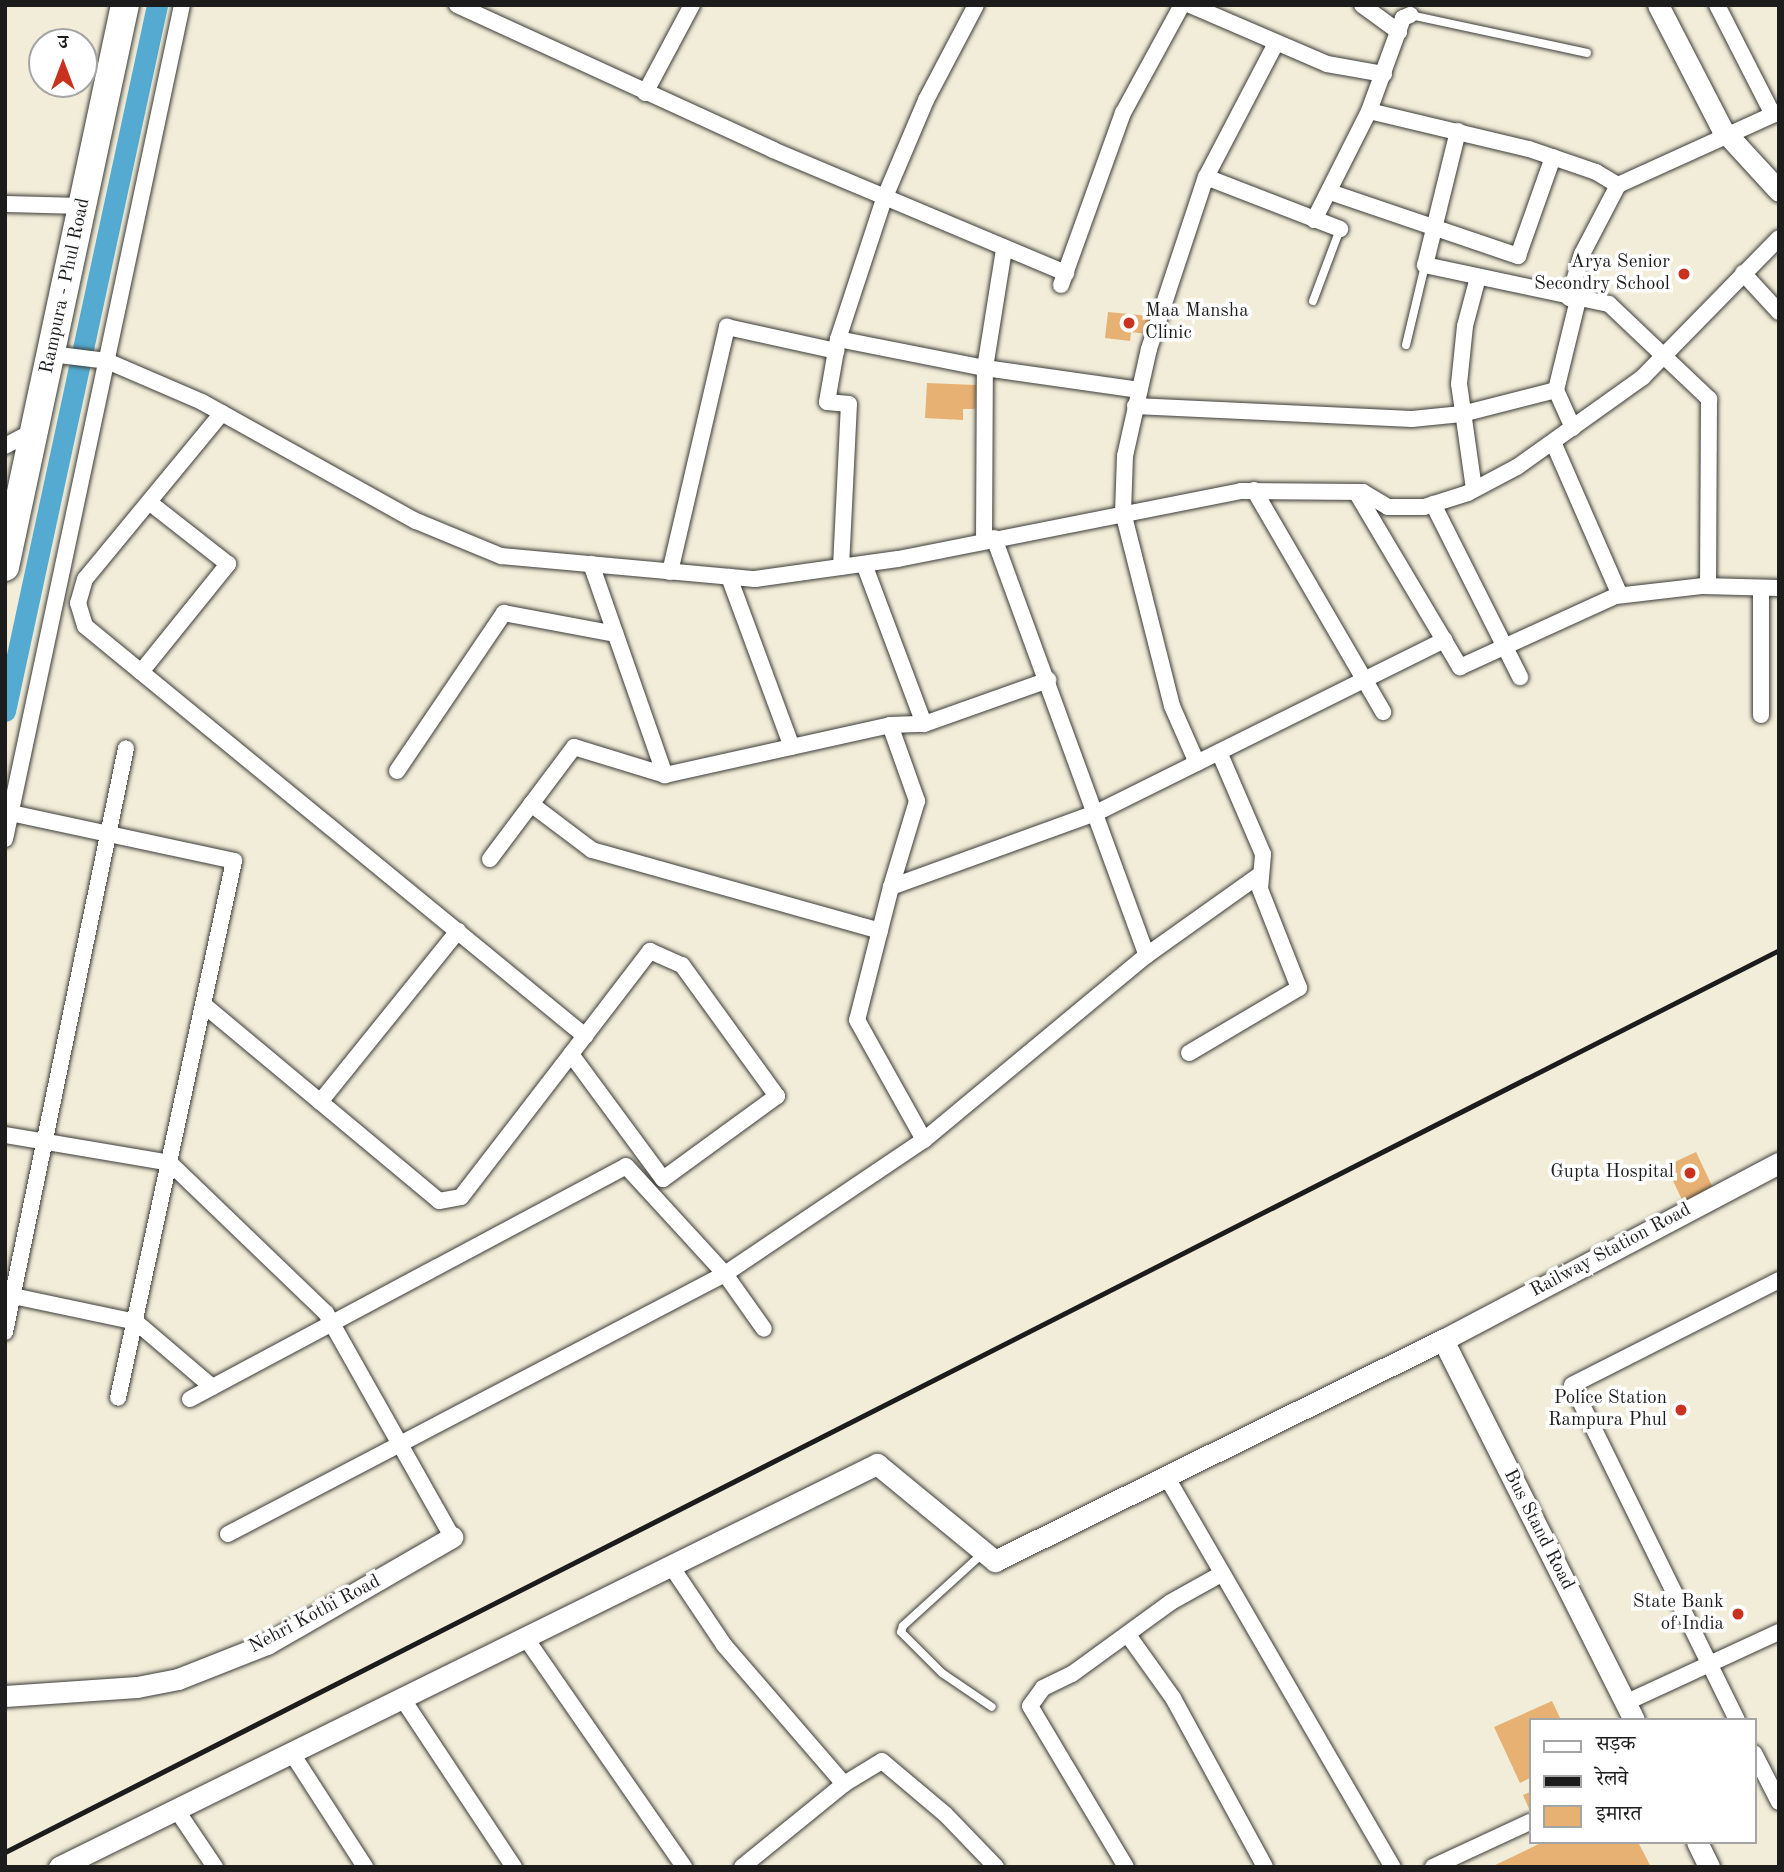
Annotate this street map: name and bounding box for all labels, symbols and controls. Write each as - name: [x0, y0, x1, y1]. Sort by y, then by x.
- north arrow: [28, 28, 98, 98]
- text: उ: [58, 34, 68, 53]
- street label: Rampura - Phul Road: [36, 196, 96, 376]
- place label: Arya Senior Secondry School: [1534, 252, 1670, 296]
- marker: Arya Senior Secondry School: [1676, 266, 1692, 282]
- place label: Maa Mansha Clinic: [1145, 301, 1249, 345]
- marker: Maa Mansha Clinic: [1119, 313, 1139, 333]
- place label: Gupta Hospital: [1550, 1162, 1674, 1184]
- marker: Gupta Hospital: [1680, 1163, 1700, 1183]
- street label: Railway Station Road: [1527, 1199, 1695, 1303]
- place label: Police Station Rampura Phul: [1548, 1388, 1667, 1432]
- marker: Police Station Rampura Phul: [1673, 1402, 1689, 1418]
- street label: Bus Stand Road: [1498, 1466, 1578, 1594]
- street label: Nehri Kothi Road: [245, 1571, 385, 1659]
- place label: State Bank of India: [1633, 1592, 1724, 1636]
- marker: State Bank of India: [1730, 1606, 1746, 1622]
- legend: [1528, 1718, 1756, 1844]
- text: सड़क: [1596, 1734, 1635, 1755]
- text: रेलवे: [1596, 1769, 1628, 1790]
- text: इमारत: [1596, 1804, 1642, 1825]

